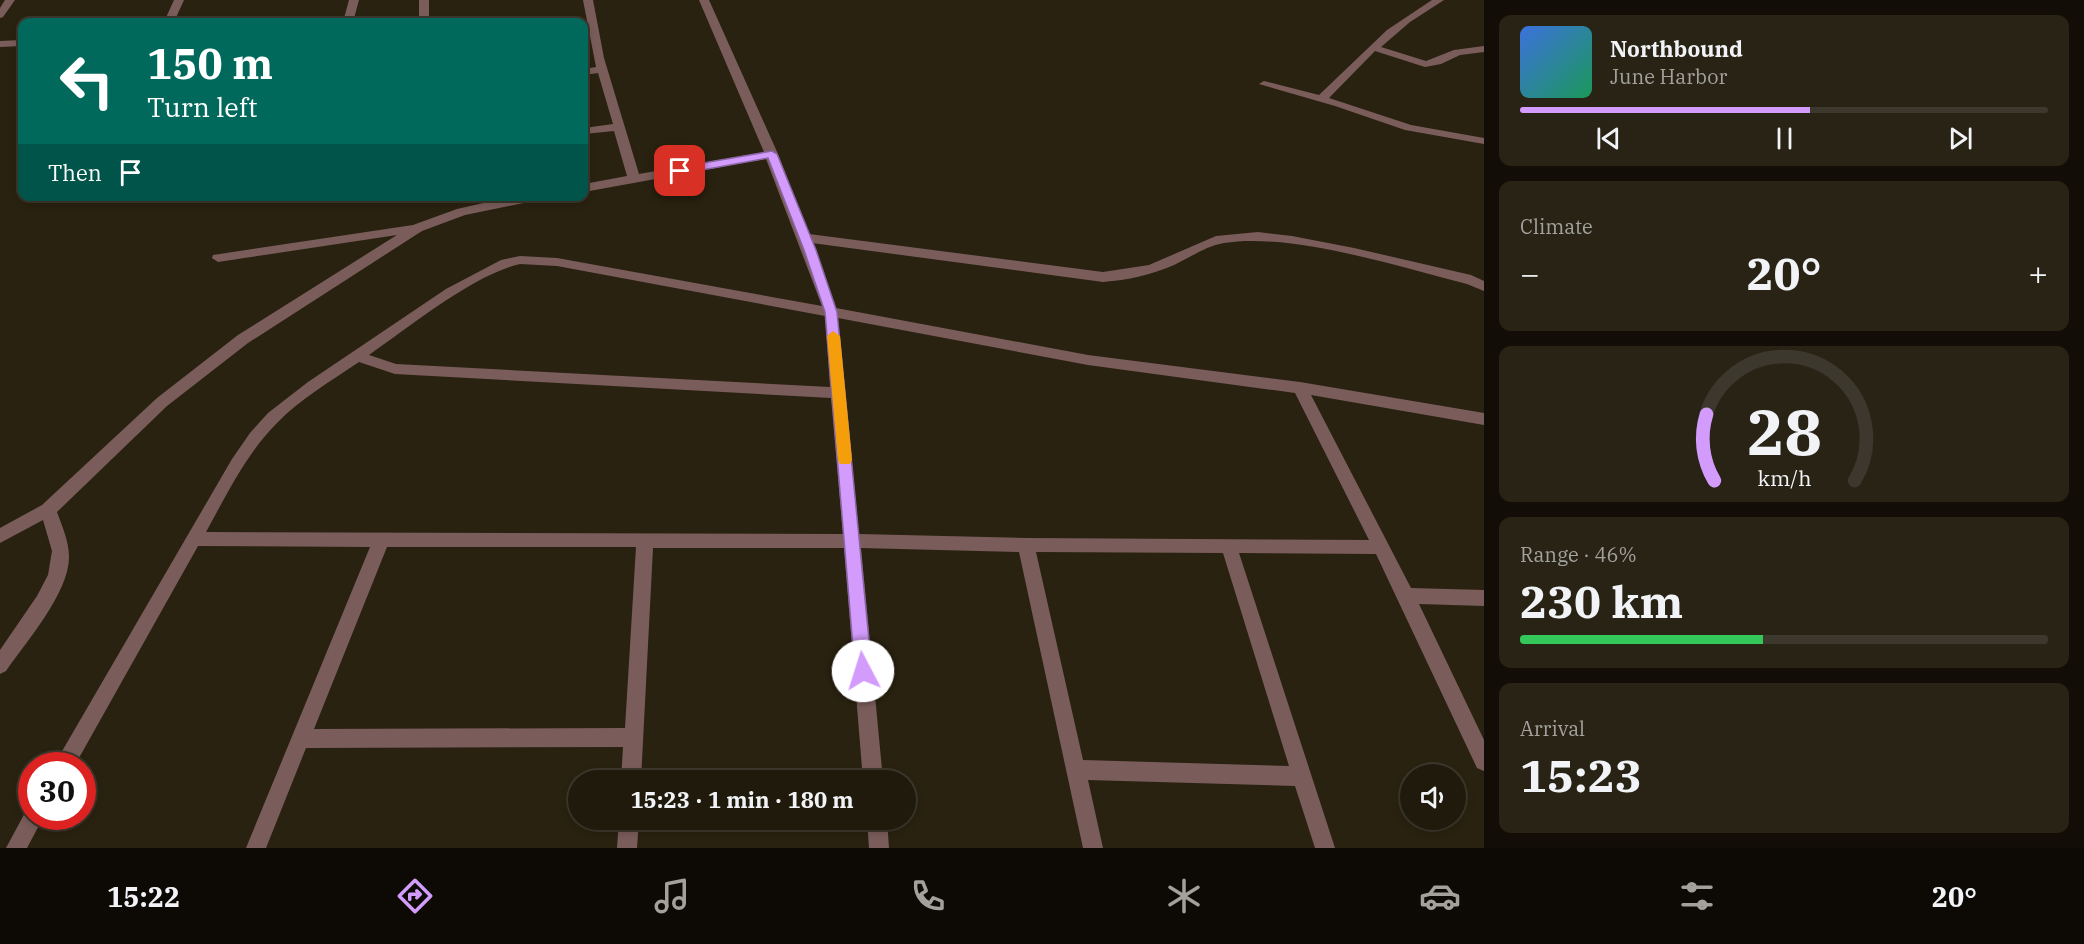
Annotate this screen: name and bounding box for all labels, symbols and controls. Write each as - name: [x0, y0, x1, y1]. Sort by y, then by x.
- text: Northbound: [1610, 34, 1743, 63]
- text: 150 m: [147, 36, 273, 91]
- icon: left: [48, 42, 126, 120]
- text: June Harbor: [1610, 63, 1727, 90]
- text: Turn left: [147, 89, 258, 124]
- icon: previous: [1592, 122, 1625, 155]
- icon: pause: [1768, 122, 1801, 155]
- icon: next: [1944, 122, 1977, 155]
- pin: [654, 145, 705, 196]
- icon: arrive: [663, 154, 696, 187]
- icon: arrive: [114, 156, 147, 189]
- text: Then: [48, 158, 102, 187]
- text: Climate: [1520, 213, 1593, 240]
- text: 20°: [1746, 244, 1822, 302]
- text: −: [1520, 252, 1540, 295]
- text: +: [2028, 252, 2048, 295]
- text: 28: [1747, 391, 1821, 472]
- text: km/h: [1757, 464, 1811, 492]
- text: Range · 46%: [1520, 541, 1637, 568]
- text: 230 km: [1520, 572, 1683, 630]
- position arrow: [831, 639, 895, 703]
- text: Arrival: [1520, 715, 1585, 742]
- text: 15:23: [1520, 746, 1642, 804]
- speed limit sign: 30: [18, 752, 96, 830]
- map controls: [1400, 764, 1466, 830]
- button: sound: [1400, 764, 1466, 830]
- text: 15:23 · 1 min · 180 m: [630, 785, 854, 814]
- icon: directions: [394, 875, 436, 917]
- icon: music: [651, 875, 693, 917]
- icon: phone: [907, 875, 949, 917]
- icon: climate: [1163, 875, 1205, 917]
- icon: car: [1419, 875, 1461, 917]
- icon: filters: [1676, 875, 1718, 917]
- text: 15:22: [107, 879, 180, 914]
- text: 20°: [1932, 879, 1977, 914]

